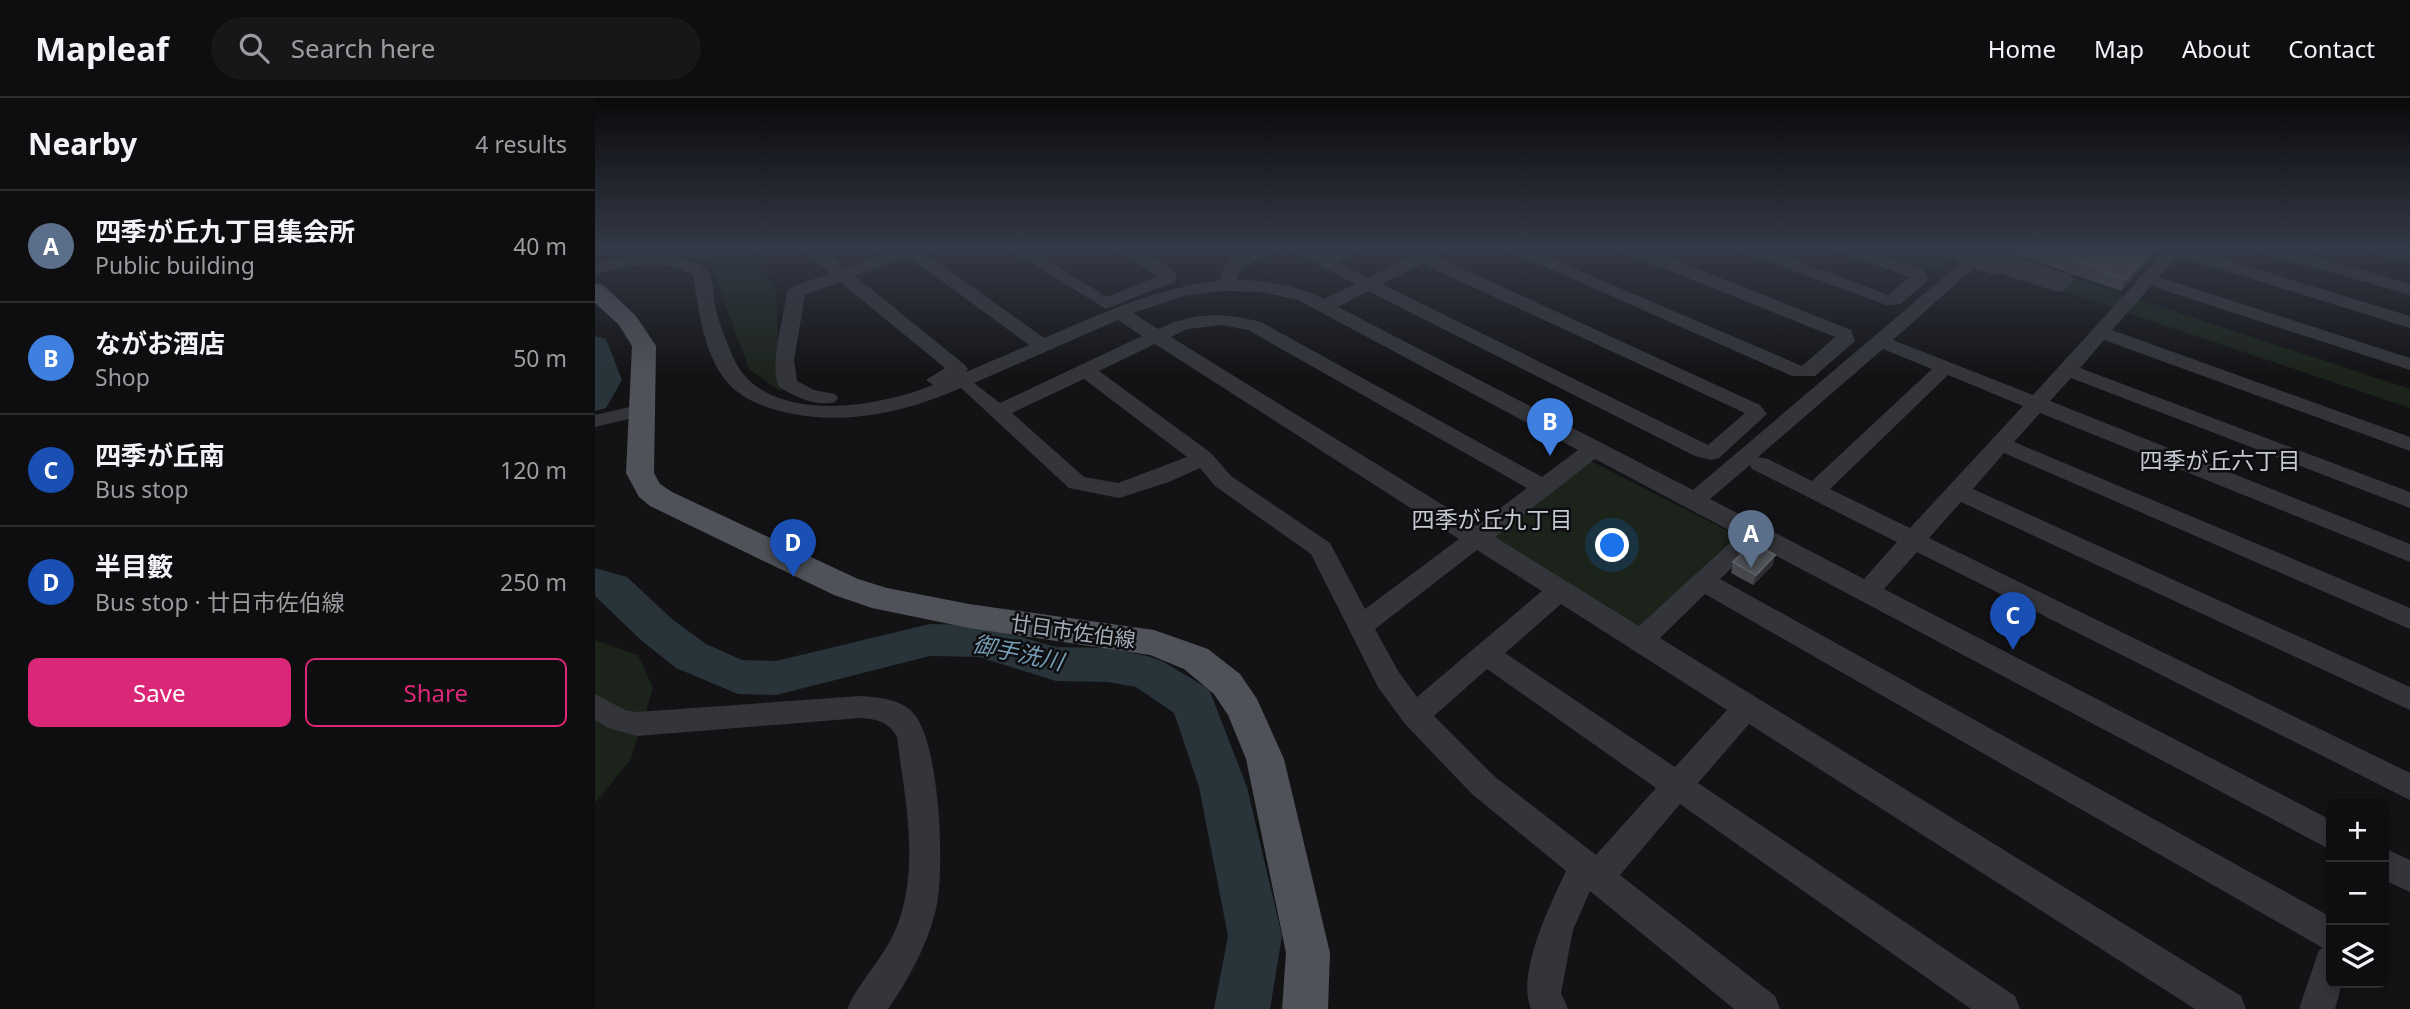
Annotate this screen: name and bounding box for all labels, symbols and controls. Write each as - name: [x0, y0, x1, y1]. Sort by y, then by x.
- search box: [211, 17, 701, 80]
- text: Mapleaf: [35, 26, 169, 71]
- icon: search: [235, 29, 273, 67]
- text: Search here: [291, 30, 436, 66]
- text: Home: [1988, 32, 2056, 65]
- text: Map: [2094, 32, 2144, 65]
- text: About: [2182, 32, 2250, 65]
- text: Contact: [2288, 32, 2375, 65]
- text: Nearby: [28, 123, 137, 164]
- text: 4 results: [475, 128, 567, 160]
- text: 四季が丘九丁目集会所: [95, 213, 355, 249]
- text: A: [43, 230, 59, 262]
- text: 40 m: [513, 230, 567, 262]
- text: Public building: [95, 249, 255, 281]
- text: ながお酒店: [95, 325, 225, 361]
- text: B: [43, 342, 59, 374]
- text: 50 m: [513, 342, 567, 374]
- text: Shop: [95, 361, 150, 393]
- pin: B: [1527, 398, 1573, 456]
- text: 四季が丘南: [95, 437, 225, 473]
- district label: 四季が丘六丁目: [2140, 444, 2301, 476]
- text: C: [44, 454, 58, 486]
- text: 120 m: [500, 454, 567, 486]
- text: Bus stop: [95, 473, 189, 505]
- district label: 四季が丘九丁目: [1412, 503, 1573, 535]
- pin: A: [1728, 510, 1774, 568]
- pin: D: [770, 519, 816, 577]
- your location: [1595, 528, 1629, 562]
- text: 半目籔: [95, 548, 173, 584]
- text: D: [43, 566, 59, 598]
- text: 250 m: [500, 566, 567, 598]
- text: Bus stop · 廿日市佐伯線: [95, 586, 345, 618]
- pin: C: [1990, 592, 2036, 650]
- street label: 廿日市佐伯線: [1009, 608, 1137, 654]
- water label: 御手洗川: [970, 627, 1069, 678]
- button: Save: [28, 658, 291, 727]
- button: Share: [305, 658, 567, 727]
- map controls: [2326, 799, 2389, 988]
- button: +: [2326, 799, 2389, 862]
- button: −: [2326, 862, 2389, 925]
- button: layers: [2326, 925, 2389, 988]

